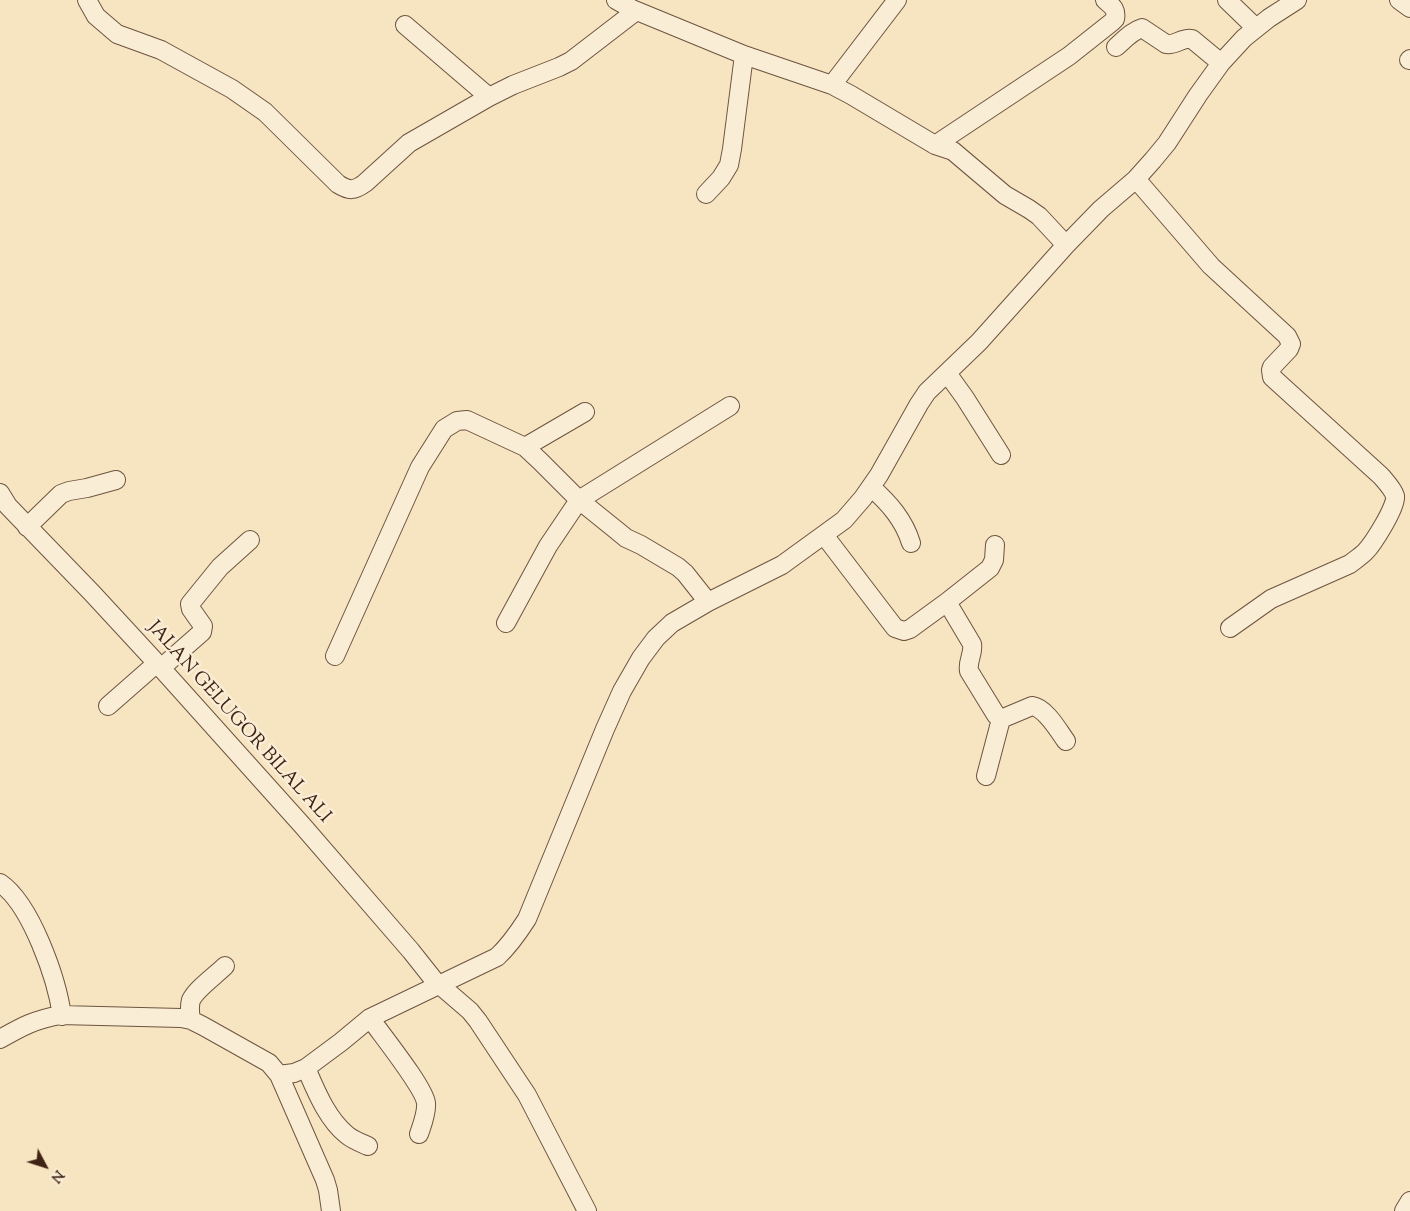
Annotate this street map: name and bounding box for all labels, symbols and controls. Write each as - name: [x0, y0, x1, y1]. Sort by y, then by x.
- street label: JALAN GELUGOR BILAL ALI: [141, 617, 335, 829]
- north arrow: [20, 1141, 70, 1191]
- text: N: [45, 1165, 68, 1186]

